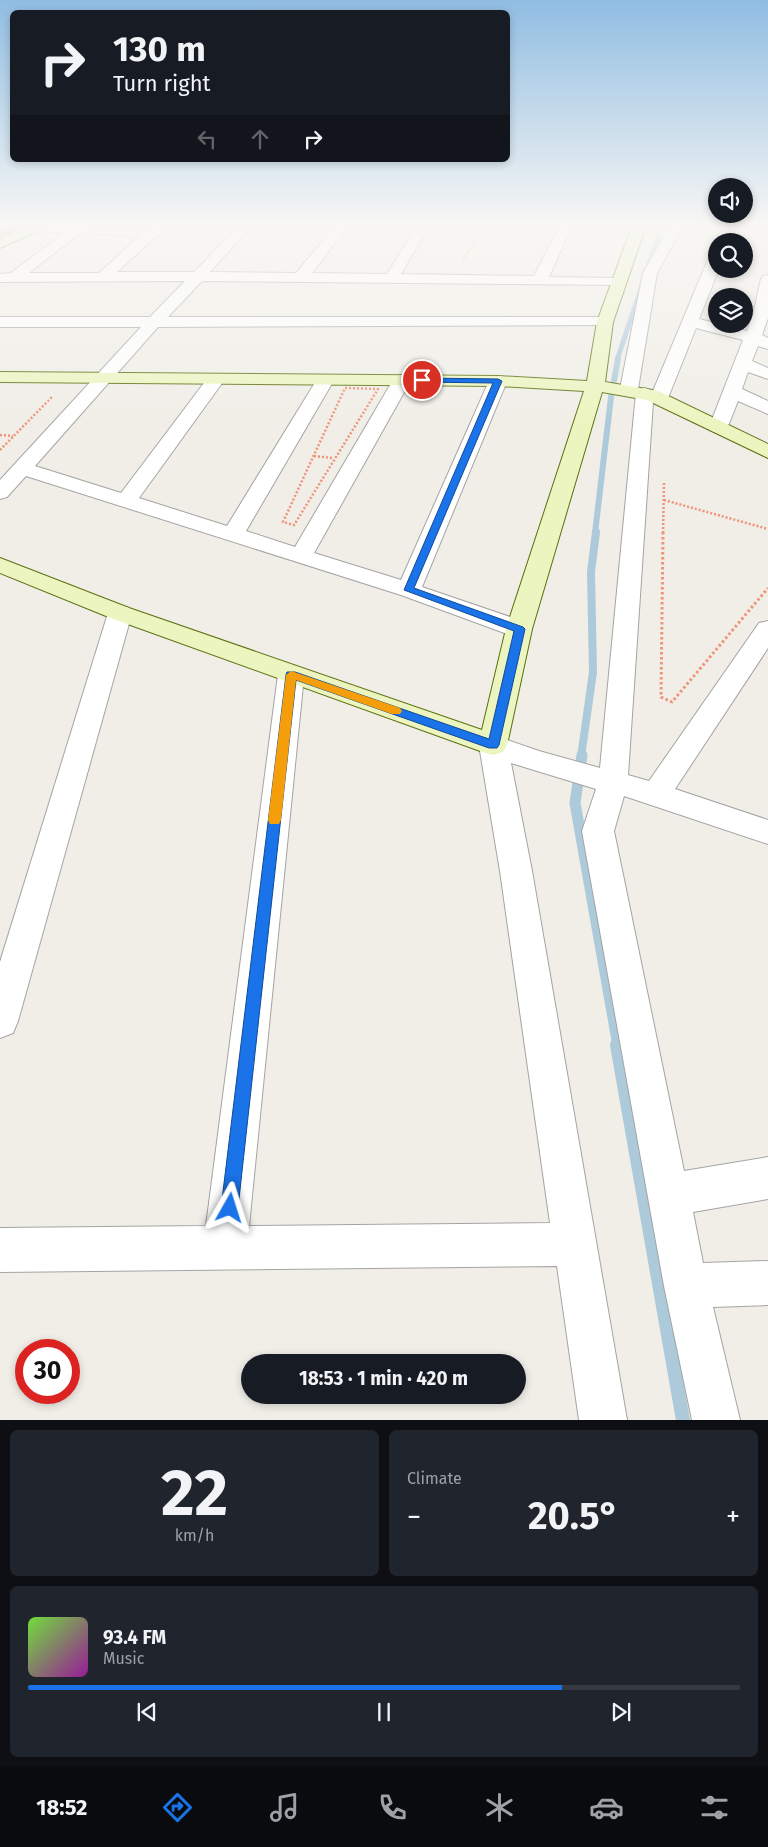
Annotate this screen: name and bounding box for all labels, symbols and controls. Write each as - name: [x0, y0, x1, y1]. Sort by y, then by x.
- text: 130 m: [113, 28, 206, 70]
- icon: right: [30, 30, 95, 95]
- text: Turn right: [113, 70, 210, 97]
- icon: left: [193, 125, 221, 153]
- icon: ahead: [246, 125, 274, 153]
- icon: right: [299, 125, 327, 153]
- map controls: [708, 178, 753, 333]
- button: sound: [708, 178, 753, 223]
- button: search: [708, 233, 753, 278]
- button: layers: [708, 288, 753, 333]
- pin: [401, 359, 443, 401]
- icon: arrive: [408, 366, 436, 394]
- position arrow: [203, 1181, 255, 1233]
- speed limit sign: 30: [15, 1339, 80, 1404]
- text: 18:53 · 1 min · 420 m: [299, 1367, 468, 1390]
- text: 22: [161, 1454, 228, 1532]
- text: Climate: [407, 1469, 462, 1488]
- text: 20.5°: [528, 1493, 619, 1539]
- text: −: [407, 1500, 421, 1533]
- text: +: [726, 1500, 740, 1533]
- text: km/h: [175, 1526, 214, 1545]
- text: 93.4 FM: [103, 1626, 166, 1649]
- text: Music: [103, 1649, 144, 1668]
- icon: previous: [133, 1698, 161, 1726]
- icon: pause: [370, 1698, 398, 1726]
- icon: next: [607, 1698, 635, 1726]
- icon: directions: [160, 1790, 195, 1825]
- icon: music: [267, 1790, 302, 1825]
- icon: phone: [375, 1790, 410, 1825]
- icon: climate: [482, 1790, 517, 1825]
- icon: car: [589, 1790, 624, 1825]
- icon: filters: [697, 1790, 732, 1825]
- text: 18:52: [36, 1794, 88, 1821]

